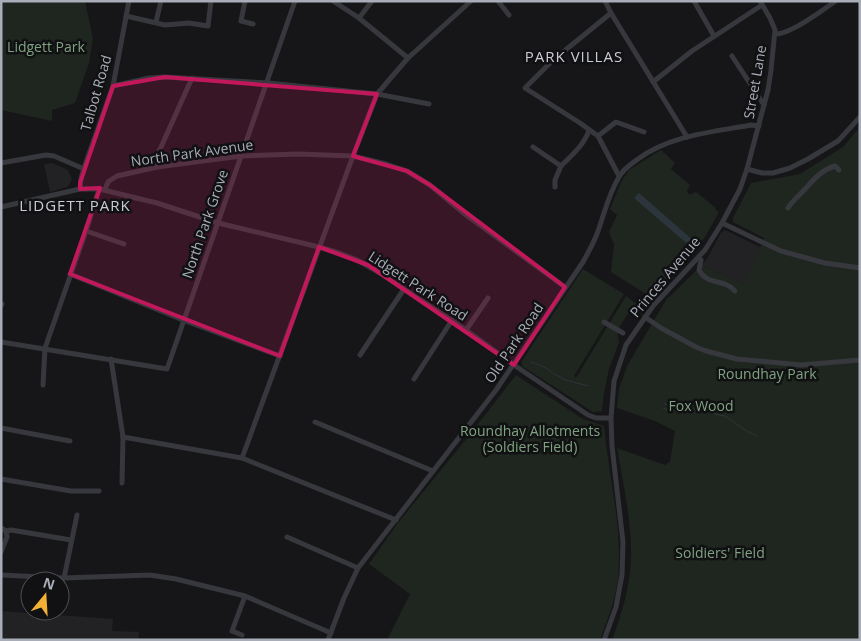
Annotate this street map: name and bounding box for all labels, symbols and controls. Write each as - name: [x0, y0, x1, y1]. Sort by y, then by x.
- park label: Lidgett Park: [7, 37, 86, 56]
- street label: Street Lane: [739, 44, 770, 120]
- district label: PARK VILLAS: [525, 46, 623, 66]
- street label: Talbot Road: [76, 53, 115, 133]
- street label: North Park Avenue: [129, 134, 255, 171]
- street label: North Park Grove: [177, 167, 232, 281]
- district label: LIDGETT PARK: [19, 195, 131, 215]
- street label: Princes Avenue: [625, 232, 704, 321]
- street label: Lidgett Park Road: [365, 246, 472, 325]
- street label: Old Park Road: [480, 299, 547, 387]
- park label: Roundhay Park: [717, 364, 817, 383]
- park label: Fox Wood: [669, 396, 733, 415]
- park label: Roundhay Allotments (Soldiers Field): [460, 421, 600, 456]
- park label: Soldiers' Field: [675, 543, 765, 562]
- north arrow: [20, 571, 70, 621]
- text: N: [41, 572, 58, 594]

